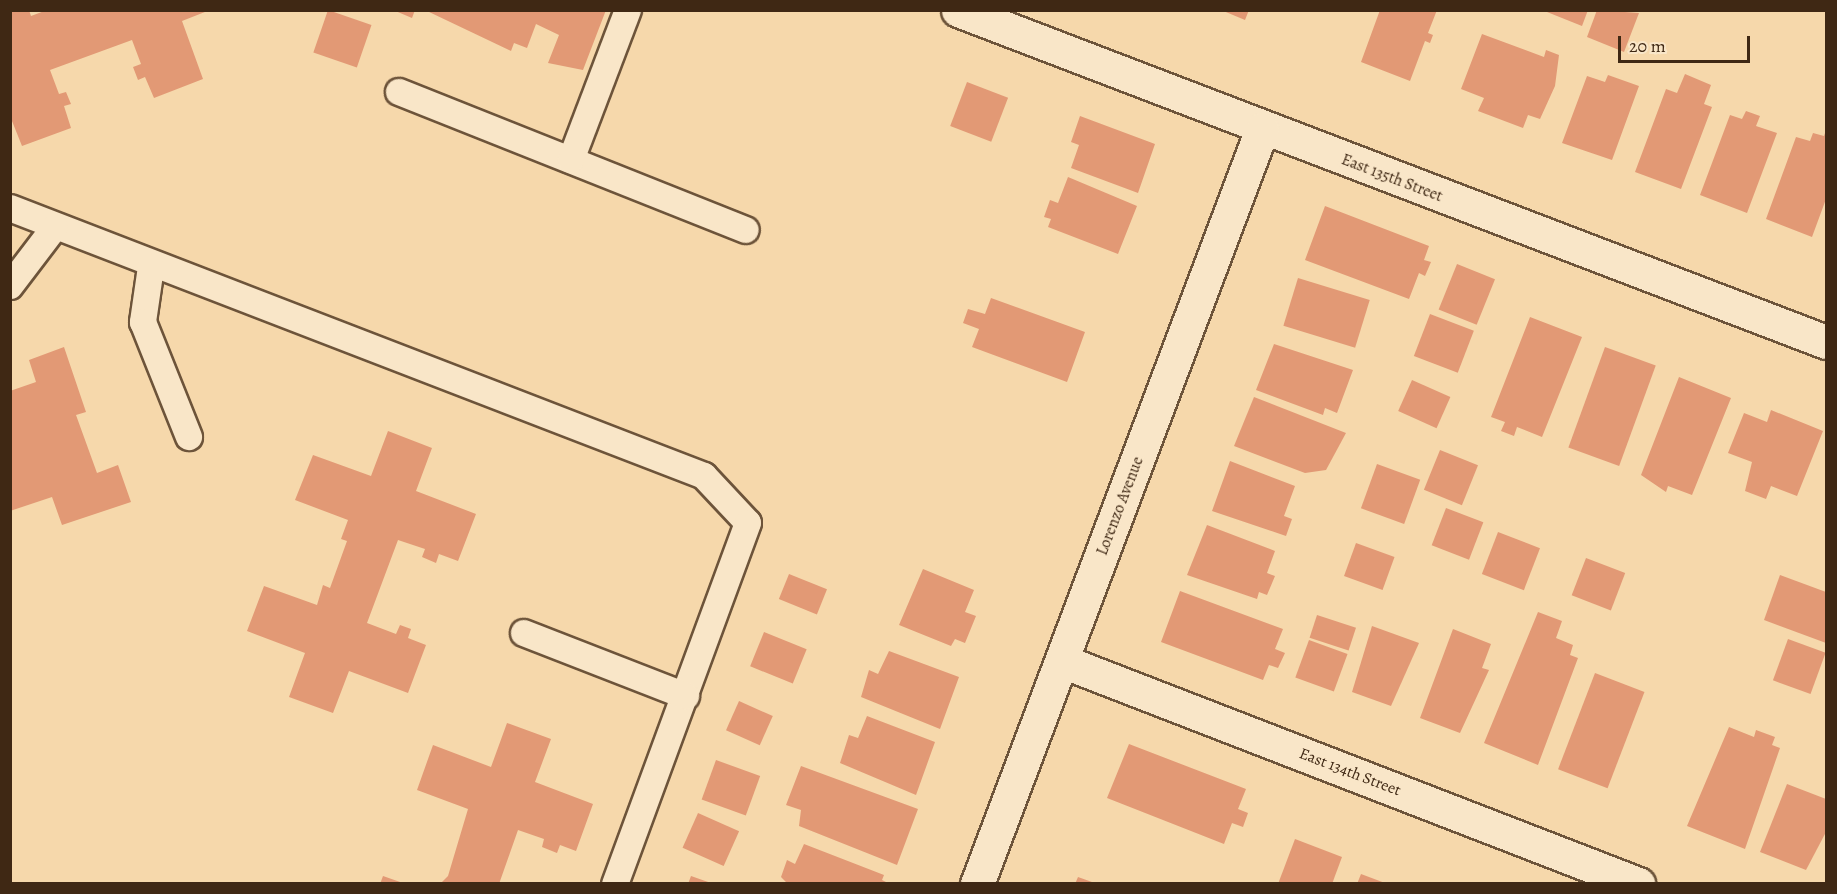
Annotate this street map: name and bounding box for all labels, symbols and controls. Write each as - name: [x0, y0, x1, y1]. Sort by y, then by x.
- scale bar: [1621, 24, 1753, 62]
- text: 20 m: [1629, 34, 1666, 58]
- street label: East 135th Street: [1339, 150, 1445, 206]
- street label: Lorenzo Avenue: [1092, 454, 1148, 558]
- street label: East 134th Street: [1297, 744, 1403, 800]

